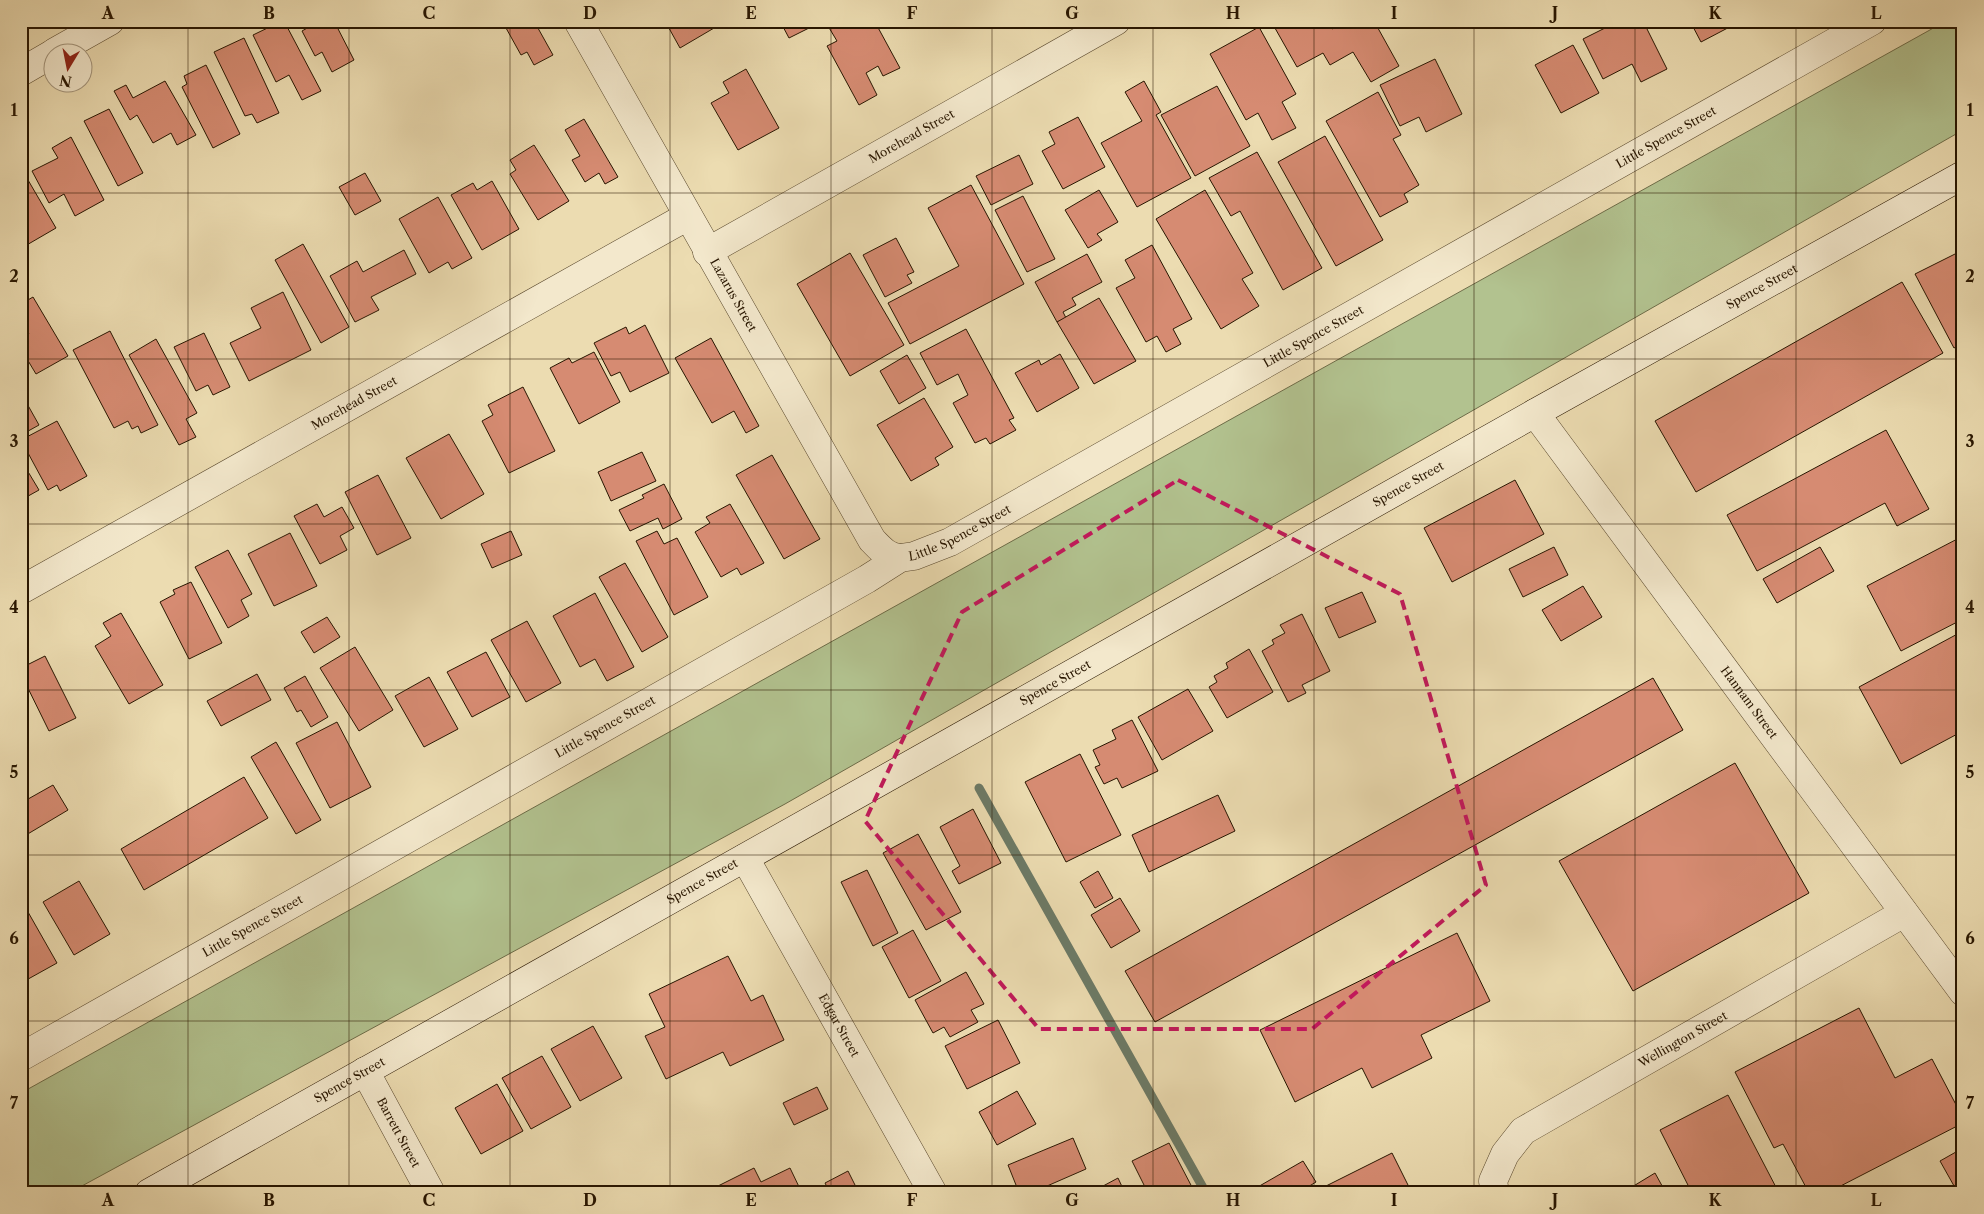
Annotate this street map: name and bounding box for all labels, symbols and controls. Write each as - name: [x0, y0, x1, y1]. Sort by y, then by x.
- text: A: [101, 3, 115, 23]
- text: B: [263, 3, 275, 23]
- text: C: [423, 3, 435, 23]
- text: D: [583, 3, 597, 23]
- text: E: [745, 3, 757, 23]
- text: F: [907, 3, 918, 23]
- text: G: [1065, 3, 1079, 23]
- text: H: [1226, 3, 1240, 23]
- text: I: [1391, 3, 1398, 23]
- text: J: [1549, 3, 1558, 23]
- text: K: [1709, 3, 1723, 23]
- text: L: [1870, 3, 1882, 23]
- north arrow: [42, 42, 92, 92]
- text: N: [58, 71, 73, 91]
- text: 1: [10, 100, 18, 120]
- text: 1: [1966, 100, 1974, 120]
- street label: Little Spence Street: [1613, 102, 1719, 171]
- street label: Morehead Street: [866, 105, 958, 166]
- street label: Lazarus Street: [707, 256, 761, 335]
- street label: Spence Street: [1723, 260, 1801, 312]
- text: 2: [9, 266, 19, 286]
- text: 2: [1965, 266, 1975, 286]
- street label: Little Spence Street: [1260, 302, 1367, 370]
- street label: Morehead Street: [308, 372, 400, 433]
- text: 3: [9, 431, 19, 451]
- text: 3: [1965, 431, 1975, 451]
- street label: Spence Street: [1370, 458, 1447, 510]
- street label: Little Spence Street: [908, 501, 1014, 564]
- text: 4: [9, 597, 19, 617]
- text: 4: [1965, 597, 1975, 617]
- street label: Spence Street: [1017, 656, 1094, 708]
- street label: Hannam Street: [1718, 663, 1782, 742]
- street label: Little Spence Street: [552, 692, 658, 761]
- text: 5: [10, 762, 19, 782]
- text: 5: [1966, 762, 1975, 782]
- street label: Spence Street: [664, 855, 741, 907]
- street label: Little Spence Street: [200, 891, 306, 960]
- text: 6: [9, 928, 19, 948]
- text: 6: [1965, 928, 1975, 948]
- street label: Edgar Street: [816, 991, 864, 1060]
- street label: Wellington Street: [1635, 1007, 1730, 1071]
- street label: Spence Street: [311, 1053, 388, 1106]
- text: 7: [10, 1093, 19, 1113]
- text: 7: [1966, 1093, 1975, 1113]
- street label: Barrett Street: [374, 1095, 424, 1171]
- text: A: [101, 1190, 115, 1210]
- text: B: [263, 1190, 275, 1210]
- text: C: [423, 1190, 435, 1210]
- text: D: [583, 1190, 597, 1210]
- text: E: [745, 1190, 757, 1210]
- text: F: [907, 1190, 918, 1210]
- text: G: [1065, 1190, 1079, 1210]
- text: H: [1226, 1190, 1240, 1210]
- text: I: [1391, 1190, 1398, 1210]
- text: J: [1549, 1190, 1558, 1210]
- text: K: [1709, 1190, 1723, 1210]
- text: L: [1870, 1190, 1882, 1210]

